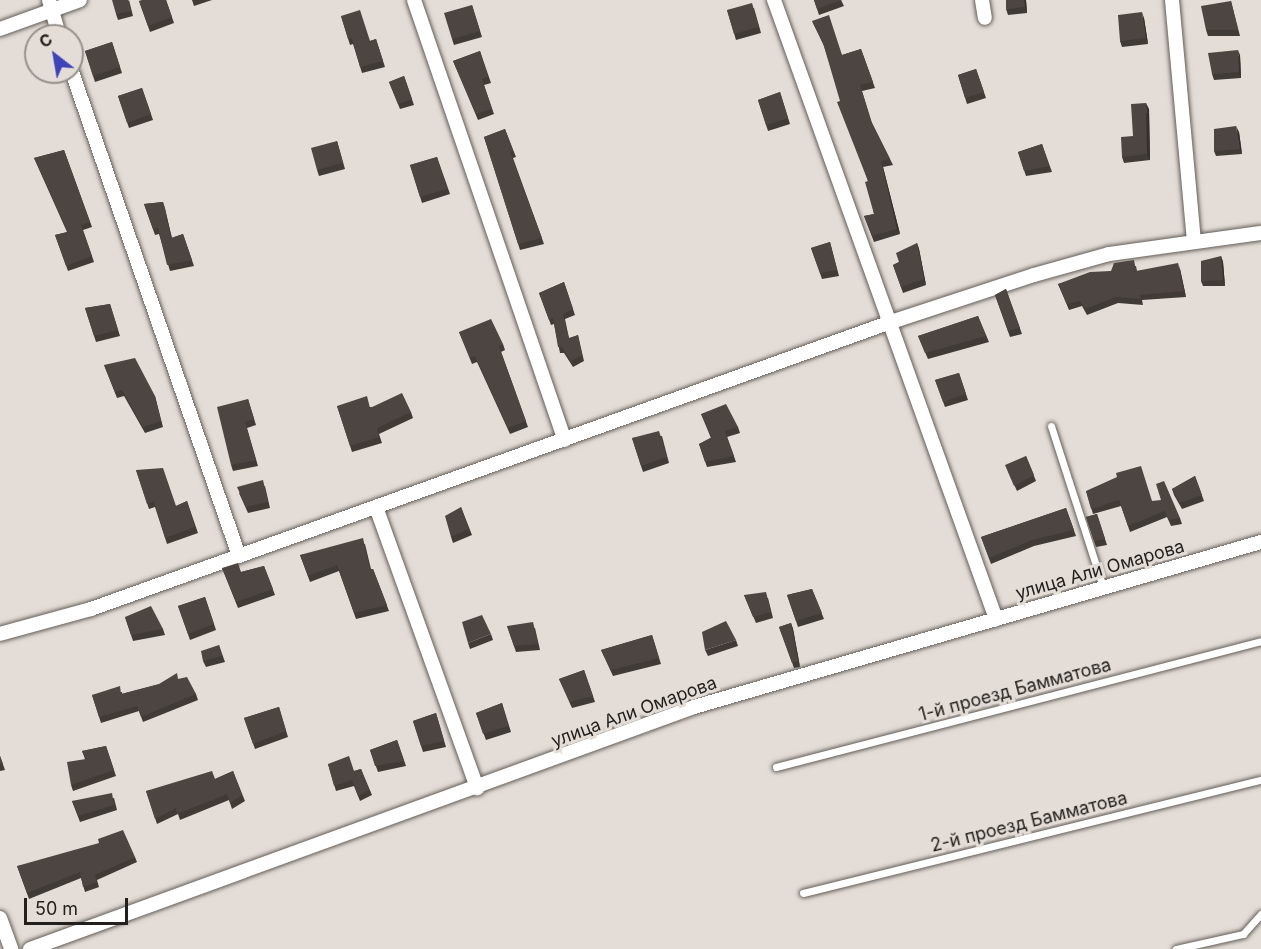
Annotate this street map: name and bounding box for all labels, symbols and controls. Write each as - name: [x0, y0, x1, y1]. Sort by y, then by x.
- north arrow: [24, 24, 84, 84]
- text: С: [36, 29, 56, 52]
- street label: улица Али Омарова: [1013, 536, 1187, 604]
- street label: 1-й проезд Бамматова: [916, 654, 1114, 726]
- street label: улица Али Омарова: [548, 672, 720, 752]
- street label: 2-й проезд Бамматова: [928, 787, 1130, 857]
- scale bar: [27, 886, 130, 924]
- text: 50 m: [35, 898, 78, 919]

